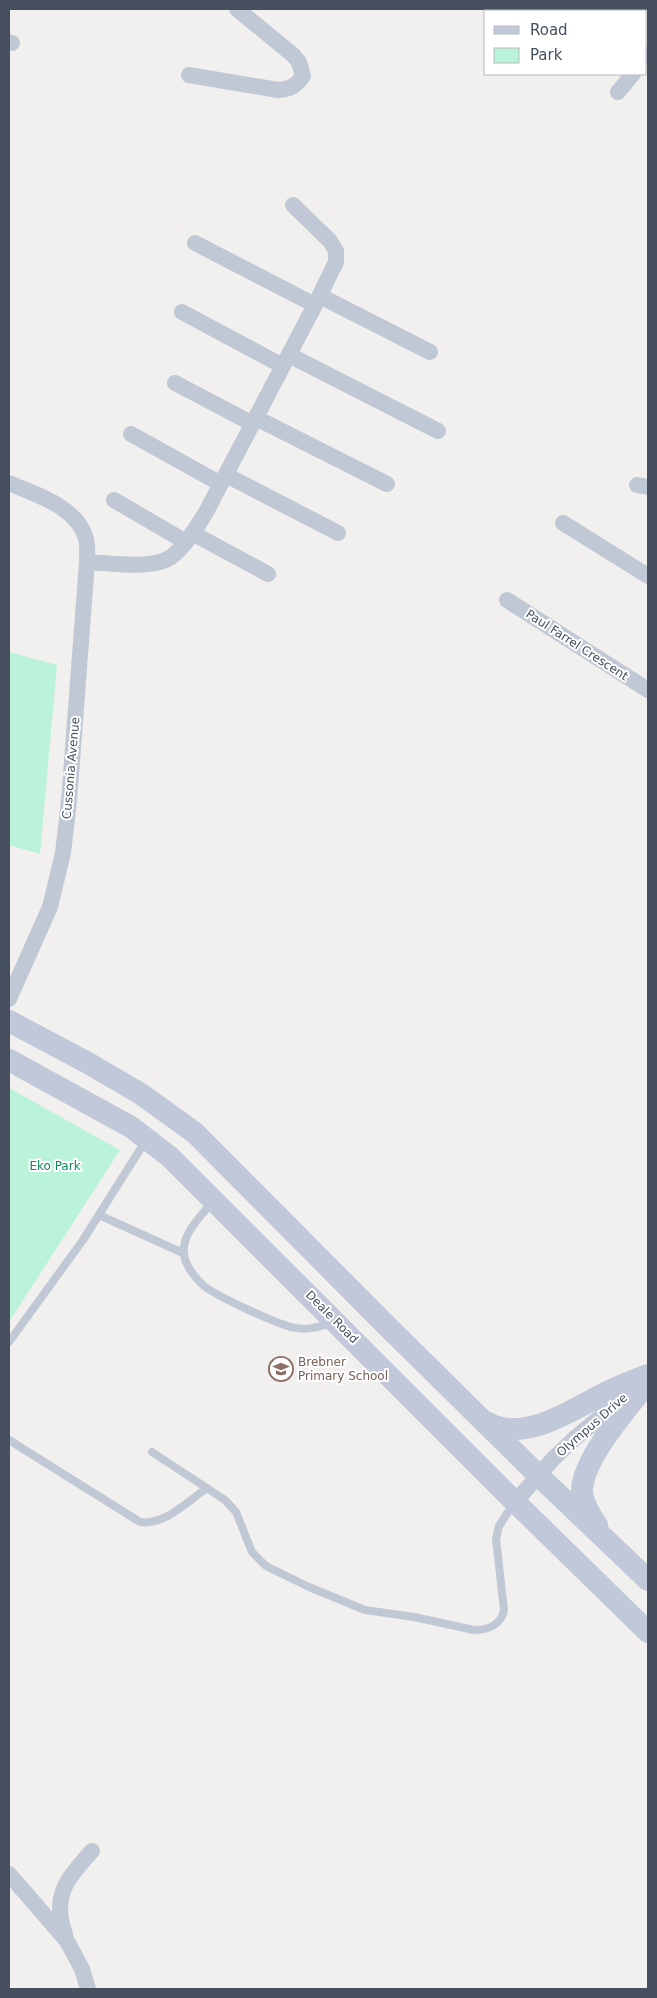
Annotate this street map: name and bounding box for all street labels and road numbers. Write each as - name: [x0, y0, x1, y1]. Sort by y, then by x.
- street label: Paul Farrel Crescent: [523, 607, 631, 683]
- street label: Cussonia Avenue: [60, 716, 82, 820]
- street label: Deale Road: [303, 1288, 361, 1346]
- street label: Olympus Drive: [554, 1391, 630, 1459]

